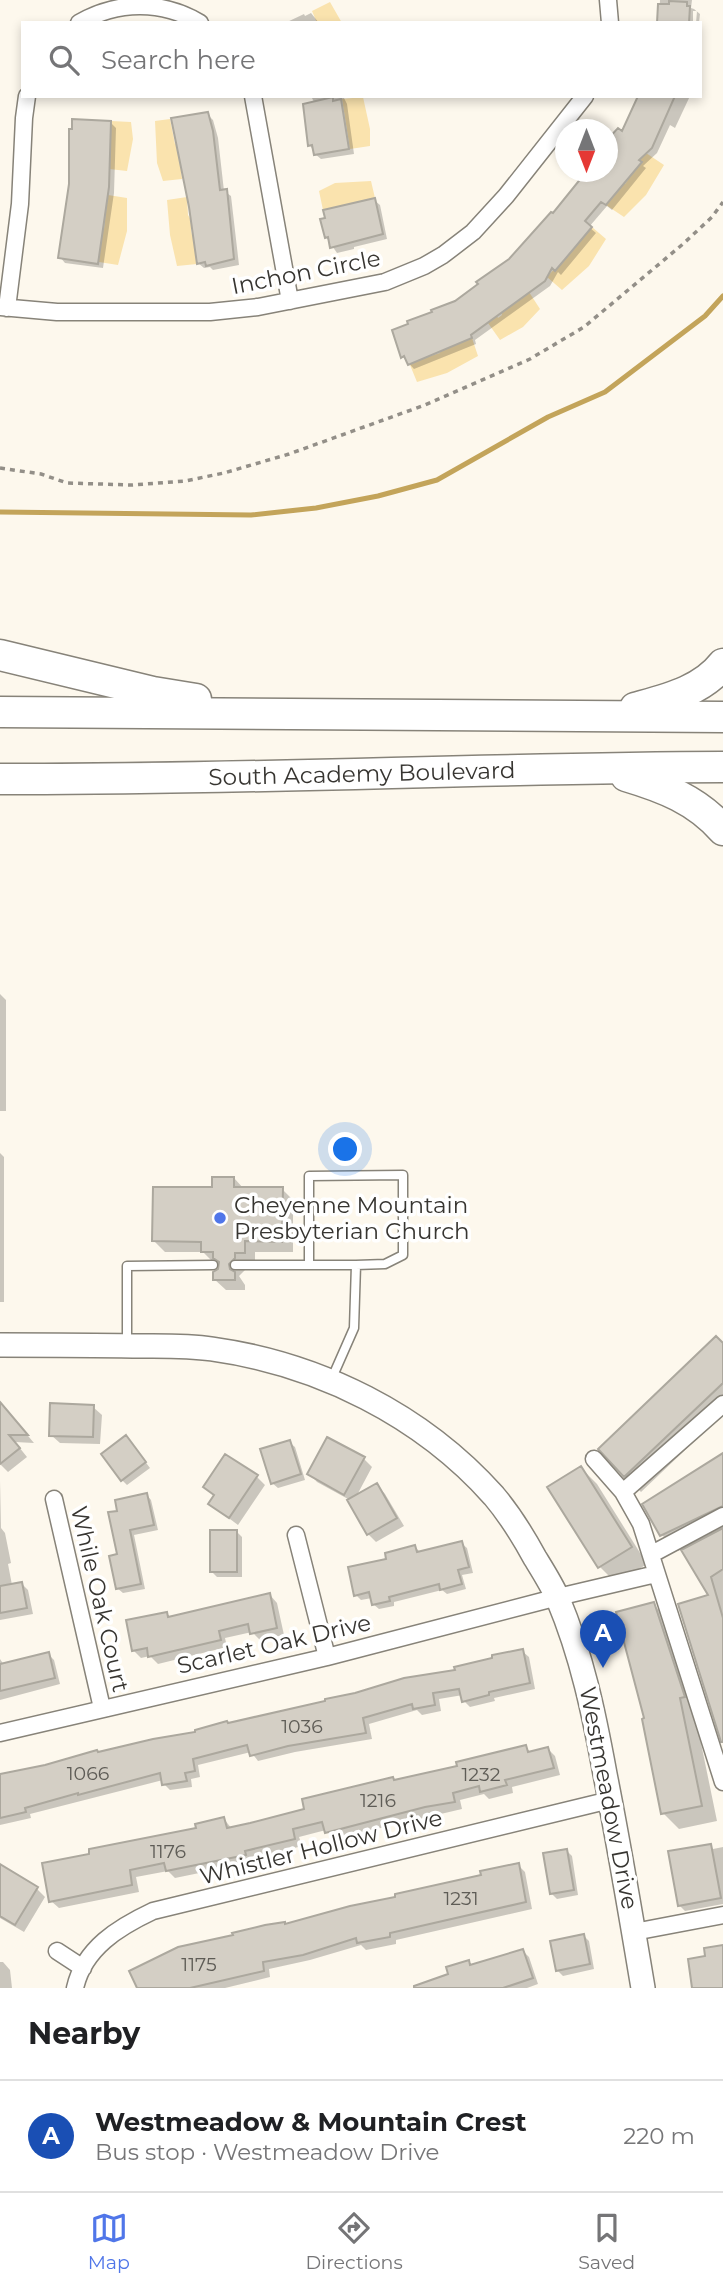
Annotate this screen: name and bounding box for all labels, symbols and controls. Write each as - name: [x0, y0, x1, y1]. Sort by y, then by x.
- search box: [21, 21, 702, 98]
- icon: search: [45, 41, 83, 79]
- text: Search here: [101, 44, 256, 76]
- north arrow: [555, 119, 618, 182]
- street label: Inchon Circle: [229, 244, 383, 300]
- street label: South Academy Boulevard: [208, 756, 516, 791]
- your location: [328, 1132, 362, 1166]
- place label: Cheyenne Mountain Presbyterian Church: [234, 1191, 470, 1245]
- marker: Cheyenne Mountain Presbyterian Church: [212, 1210, 228, 1226]
- street label: While Oak Court: [65, 1503, 135, 1695]
- street label: Scarlet Oak Drive: [174, 1608, 374, 1680]
- pin: A: [580, 1610, 626, 1668]
- street label: Westmeadow Drive: [574, 1684, 644, 1912]
- house number: 1036: [281, 1715, 323, 1738]
- house number: 1066: [67, 1762, 109, 1785]
- house number: 1232: [461, 1763, 501, 1786]
- house number: 1216: [360, 1789, 396, 1812]
- street label: Whistler Hollow Drive: [197, 1803, 445, 1891]
- house number: 1176: [150, 1840, 186, 1863]
- house number: 1231: [443, 1887, 479, 1910]
- house number: 1175: [181, 1953, 217, 1976]
- text: Nearby: [28, 2015, 140, 2052]
- text: Westmeadow & Mountain Crest: [95, 2106, 527, 2138]
- text: A: [42, 2122, 60, 2150]
- text: 220 m: [623, 2122, 695, 2150]
- text: Bus stop · Westmeadow Drive: [95, 2138, 439, 2166]
- tab: Map: [88, 2209, 130, 2274]
- tab: Directions: [305, 2209, 403, 2274]
- tab: Saved: [578, 2209, 635, 2274]

